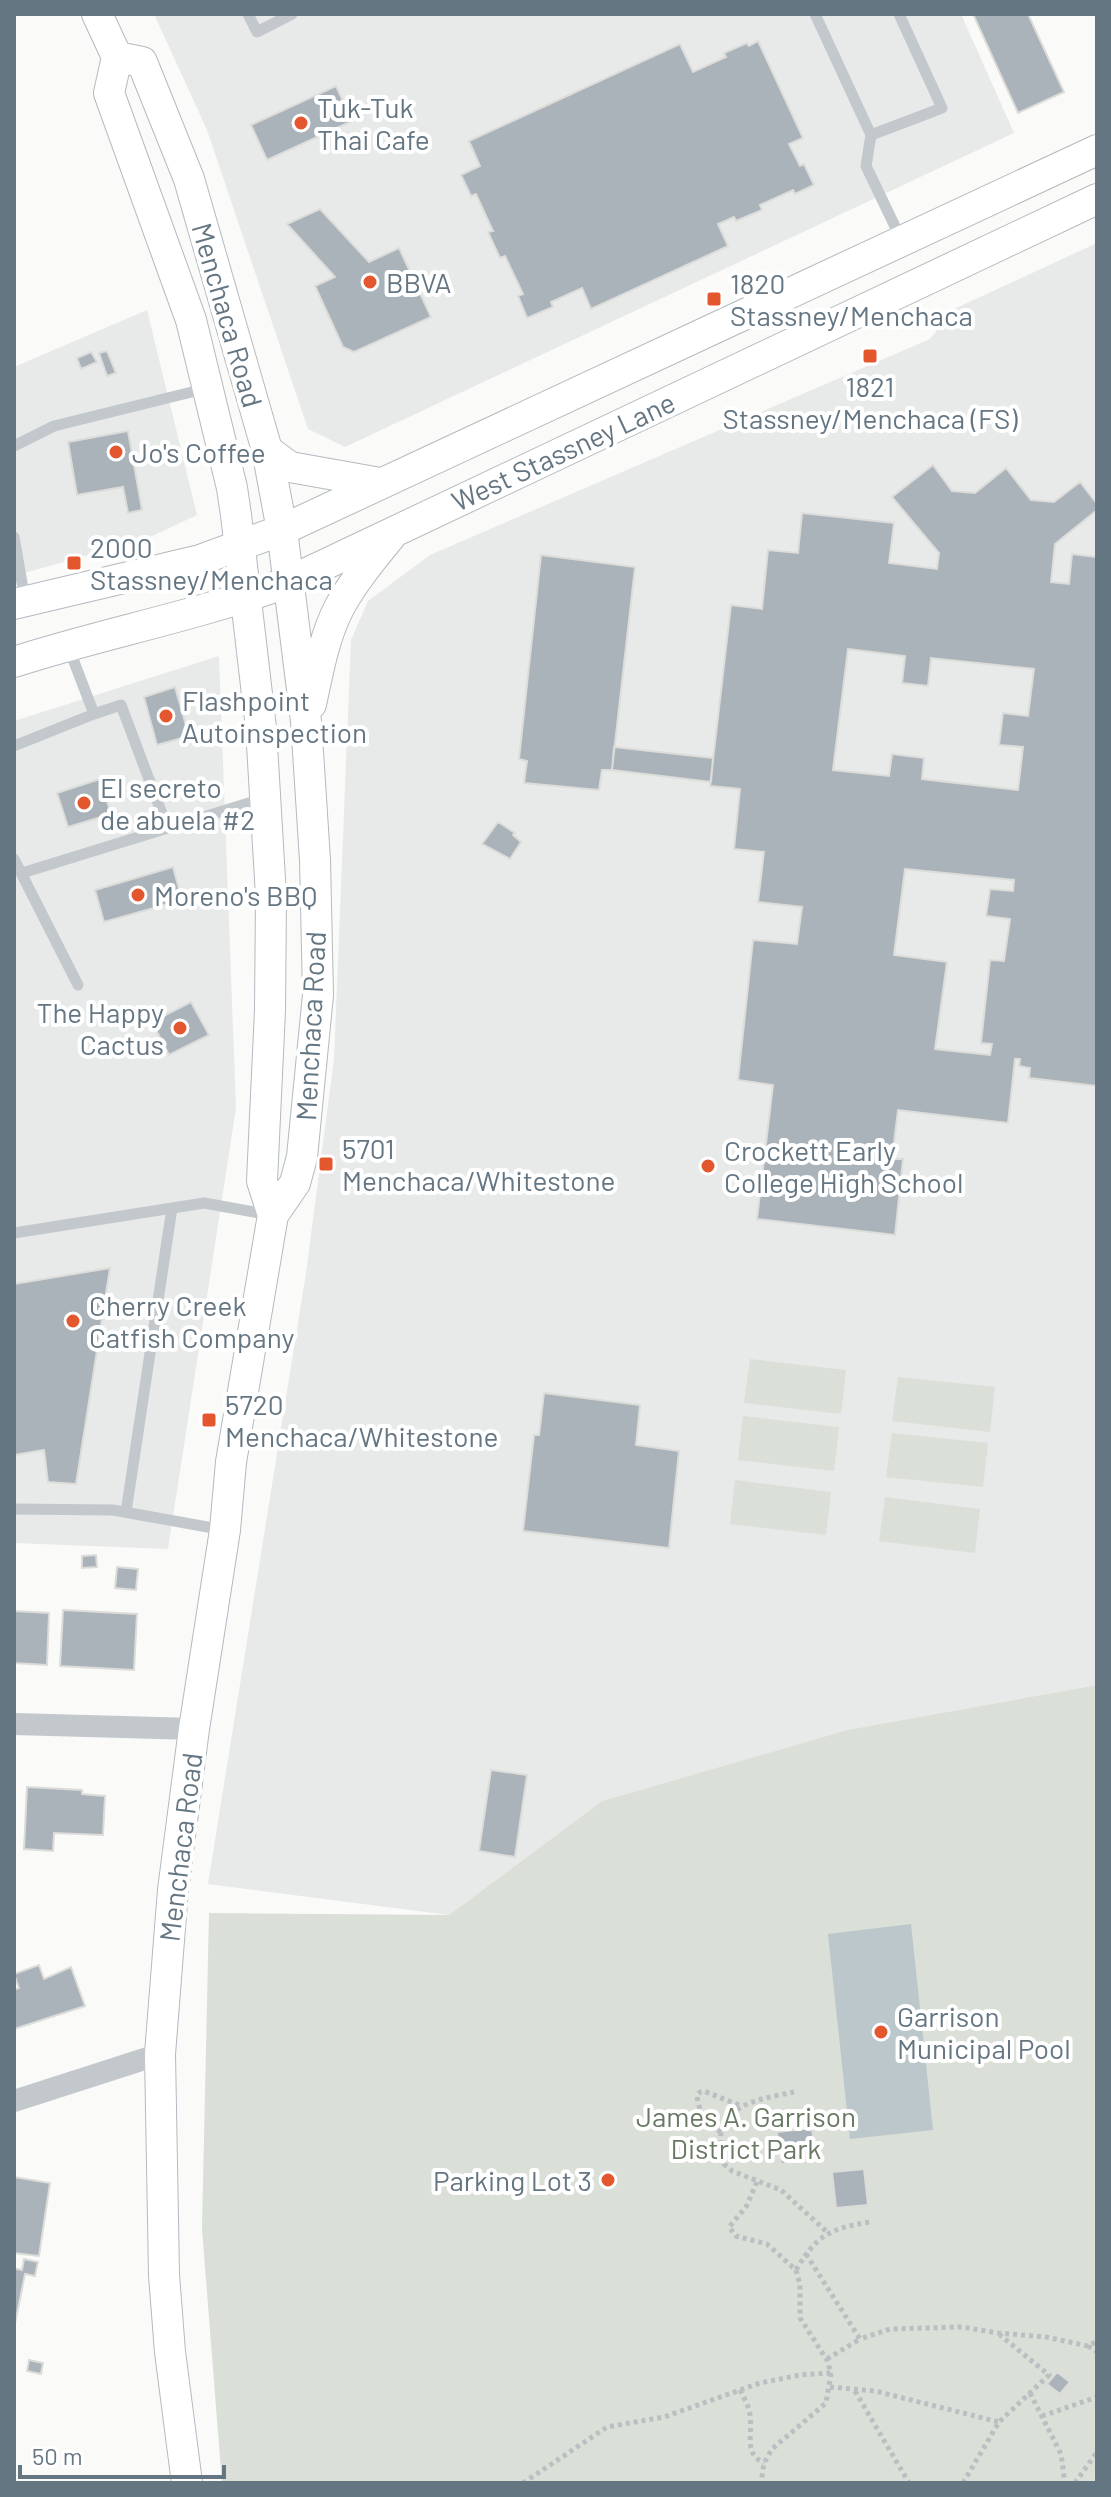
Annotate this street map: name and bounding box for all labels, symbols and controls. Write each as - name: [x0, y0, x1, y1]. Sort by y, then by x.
- place label: Tuk-Tuk Thai Cafe: [317, 90, 430, 156]
- marker: Tuk-Tuk Thai Cafe: [292, 114, 310, 132]
- street label: Menchaca Road: [185, 219, 271, 411]
- place label: BBVA: [386, 265, 451, 299]
- place label: 1820 Stassney/Menchaca: [730, 266, 973, 332]
- marker: BBVA: [361, 273, 379, 291]
- marker: 1820 Stassney/Menchaca: [705, 290, 723, 308]
- marker: 1821 Stassney/Menchaca (FS): [861, 347, 879, 365]
- place label: 1821 Stassney/Menchaca (FS): [722, 369, 1018, 435]
- street label: West Stassney Lane: [446, 384, 680, 518]
- place label: Jo's Coffee: [132, 435, 266, 469]
- marker: Jo's Coffee: [107, 443, 125, 461]
- place label: 2000 Stassney/Menchaca: [90, 530, 333, 596]
- marker: 2000 Stassney/Menchaca: [65, 554, 83, 572]
- place label: Flashpoint Autoinspection: [182, 683, 367, 749]
- marker: Flashpoint Autoinspection: [157, 707, 175, 725]
- place label: El secreto de abuela #2: [100, 770, 255, 836]
- marker: El secreto de abuela #2: [75, 794, 93, 812]
- place label: Moreno's BBQ: [154, 878, 317, 912]
- marker: Moreno's BBQ: [129, 886, 147, 904]
- street label: Menchaca Road: [288, 930, 332, 1122]
- place label: The Happy Cactus: [36, 995, 164, 1061]
- marker: The Happy Cactus: [171, 1019, 189, 1037]
- place label: 5701 Menchaca/Whitestone: [342, 1131, 615, 1197]
- place label: Crockett Early College High School: [724, 1133, 963, 1199]
- marker: 5701 Menchaca/Whitestone: [317, 1155, 335, 1173]
- marker: Crockett Early College High School: [699, 1157, 717, 1175]
- place label: Cherry Creek Catfish Company: [89, 1288, 294, 1354]
- marker: Cherry Creek Catfish Company: [64, 1312, 82, 1330]
- place label: 5720 Menchaca/Whitestone: [225, 1387, 498, 1453]
- marker: 5720 Menchaca/Whitestone: [200, 1411, 218, 1429]
- street label: Menchaca Road: [152, 1751, 208, 1943]
- place label: Garrison Municipal Pool: [897, 1999, 1071, 2065]
- marker: Garrison Municipal Pool: [872, 2023, 890, 2041]
- park label: James A. Garrison District Park: [636, 2099, 856, 2165]
- place label: Parking Lot 3: [433, 2163, 592, 2197]
- marker: Parking Lot 3: [599, 2171, 617, 2189]
- scale bar: [20, 2429, 224, 2479]
- text: 50 m: [32, 2441, 83, 2470]

